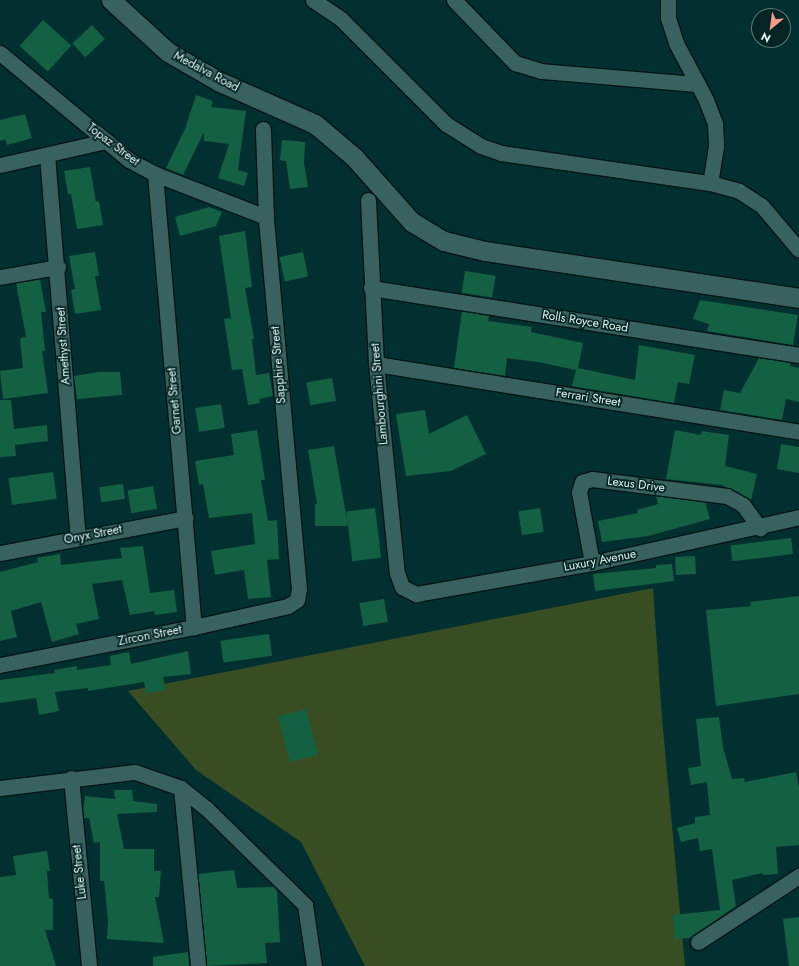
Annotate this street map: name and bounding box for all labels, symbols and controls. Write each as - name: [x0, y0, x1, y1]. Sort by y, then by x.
- north arrow: [751, 8, 791, 48]
- text: N: [758, 29, 773, 47]
- street label: Medalva Road: [171, 49, 241, 95]
- street label: Topaz Street: [84, 121, 142, 169]
- street label: Amethyst Street: [54, 307, 74, 385]
- street label: Rolls Royce Road: [541, 308, 629, 336]
- street label: Sapphire Street: [268, 326, 290, 404]
- street label: Lambourghini Street: [368, 343, 392, 445]
- street label: Garnet Street: [165, 367, 185, 435]
- street label: Ferrari Street: [555, 386, 621, 410]
- street label: Lexus Drive: [606, 474, 666, 496]
- street label: Onyx Street: [63, 522, 123, 548]
- street label: Luxury Avenue: [563, 547, 637, 575]
- street label: Zircon Street: [117, 623, 183, 649]
- street label: Luke Street: [70, 844, 90, 900]

